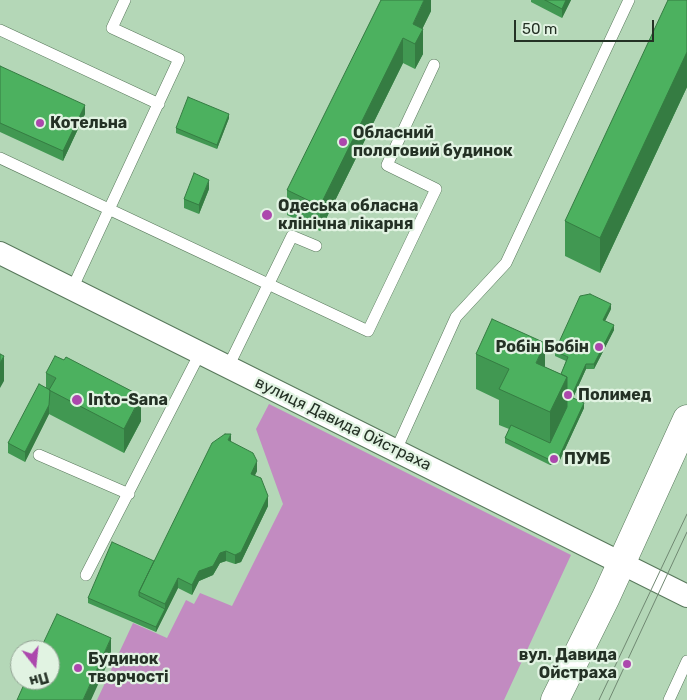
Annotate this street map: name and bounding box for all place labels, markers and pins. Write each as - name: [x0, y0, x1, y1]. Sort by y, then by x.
- place label: Котельна: [50, 113, 127, 133]
- marker: Котельна: [34, 117, 46, 129]
- place label: Обласний пологовий будинок: [353, 123, 513, 161]
- marker: Обласний пологовий будинок: [337, 136, 349, 148]
- place label: Одеська обласна клінічна лікарня: [278, 196, 418, 234]
- marker: Одеська обласна клінічна лікарня: [260, 208, 274, 222]
- place label: Робін Бобін: [495, 337, 589, 357]
- marker: Робін Бобін: [593, 341, 605, 353]
- place label: Полимед: [578, 385, 651, 405]
- marker: Полимед: [562, 389, 574, 401]
- place label: Into-Sana: [88, 390, 168, 410]
- marker: Into-Sana: [70, 393, 84, 407]
- place label: ПУМБ: [564, 449, 610, 469]
- marker: ПУМБ: [548, 453, 560, 465]
- place label: вул. Давида Ойстраха: [519, 645, 617, 683]
- place label: Будинок творчості: [88, 649, 169, 687]
- marker: вул. Давида Ойстраха: [621, 658, 633, 670]
- marker: Будинок творчості: [72, 662, 84, 674]

